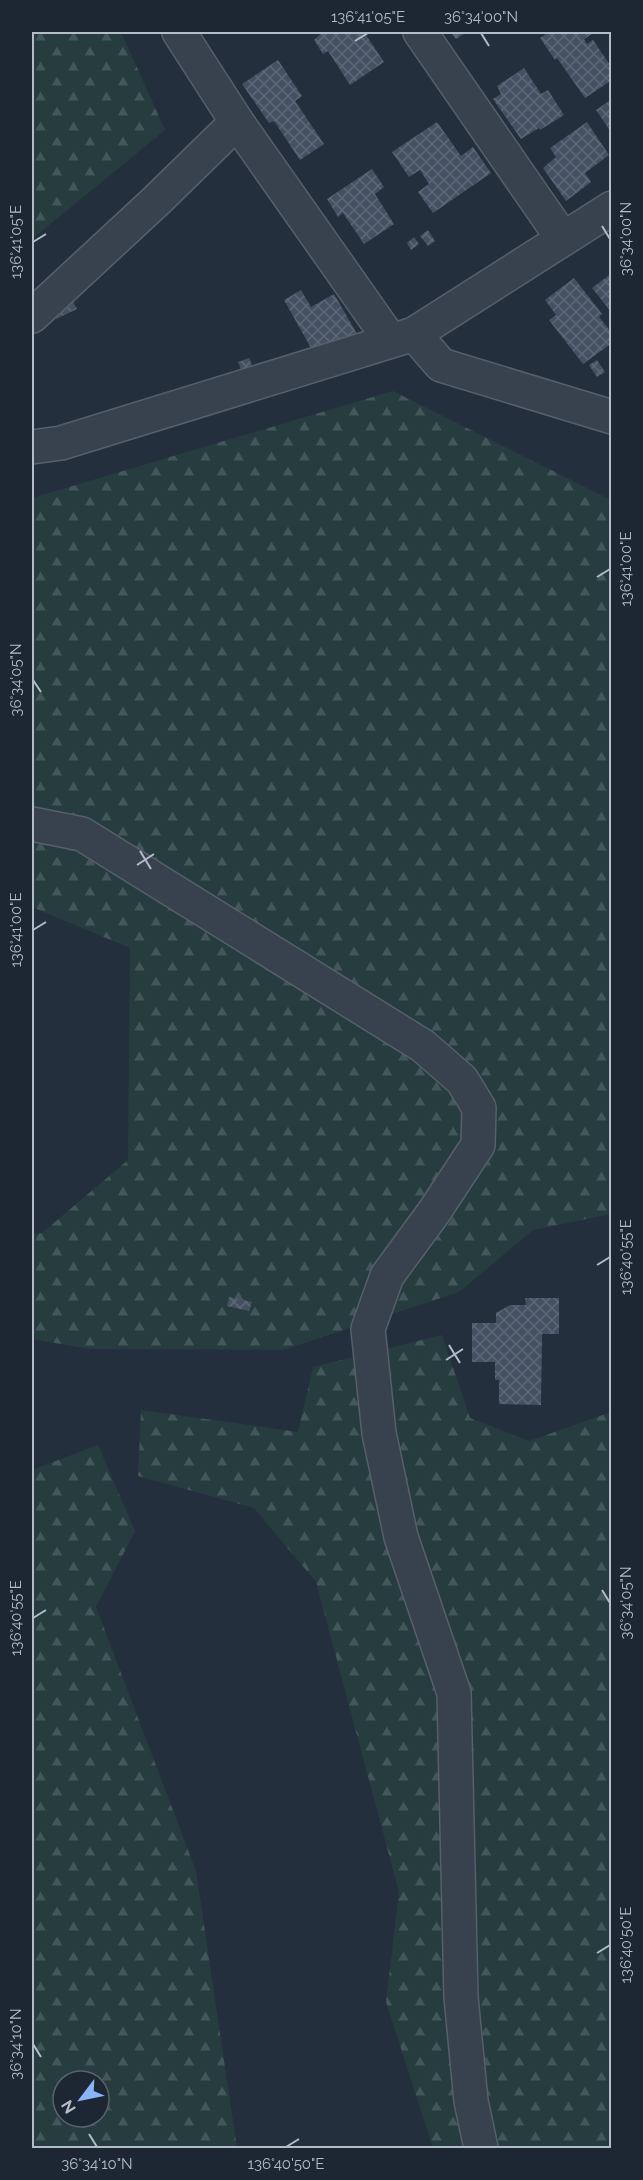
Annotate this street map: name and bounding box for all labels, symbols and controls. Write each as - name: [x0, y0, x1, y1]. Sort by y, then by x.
- text: 136°41'05"E: [331, 8, 405, 26]
- text: 36°34'00"N: [444, 8, 518, 26]
- text: 36°34'00"N: [617, 202, 635, 276]
- text: 136°41'05"E: [7, 205, 25, 279]
- text: 136°41'00"E: [617, 531, 635, 607]
- text: 36°34'05"N: [7, 643, 25, 717]
- text: 136°41'00"E: [7, 892, 25, 968]
- text: 136°40'55"E: [617, 1219, 635, 1295]
- text: 36°34'05"N: [617, 1566, 635, 1640]
- text: 136°40'55"E: [7, 1580, 25, 1656]
- text: 136°40'50"E: [617, 1907, 635, 1983]
- text: 36°34'10"N: [7, 2008, 25, 2080]
- north arrow: [51, 2069, 111, 2129]
- text: N: [57, 2096, 80, 2117]
- text: 36°34'10"N: [61, 2155, 133, 2173]
- text: 136°40'50"E: [248, 2155, 324, 2173]

